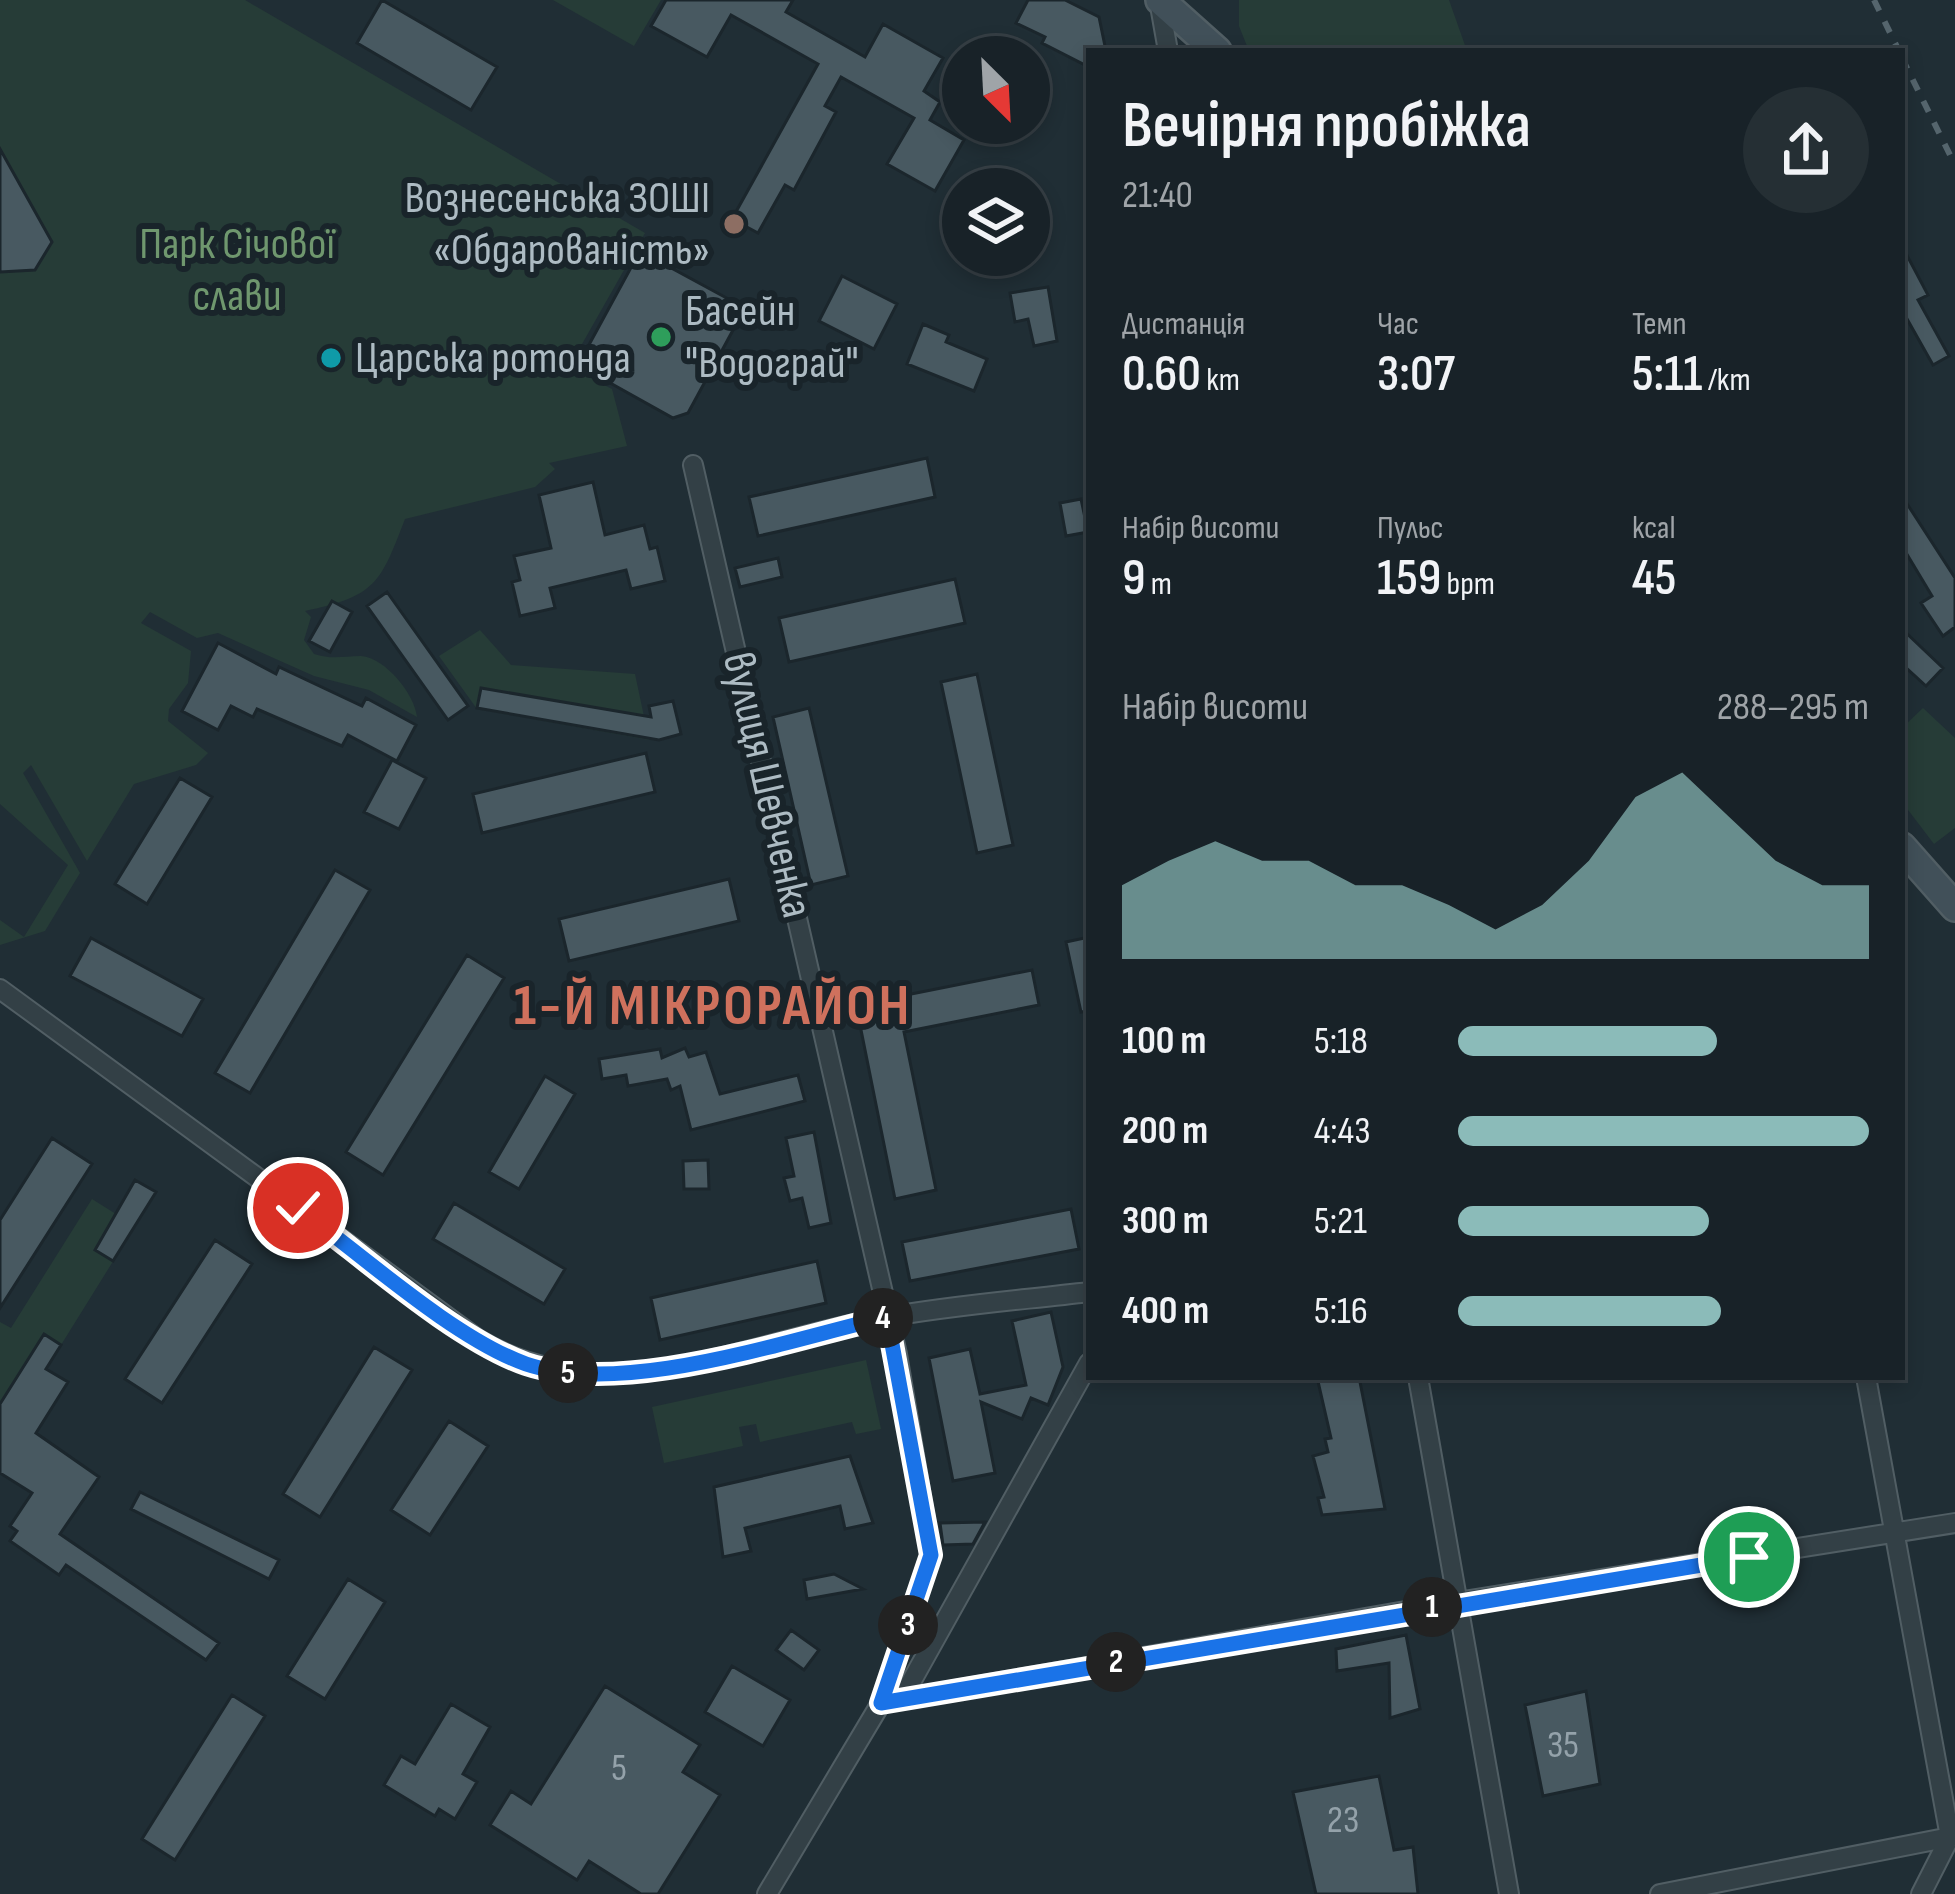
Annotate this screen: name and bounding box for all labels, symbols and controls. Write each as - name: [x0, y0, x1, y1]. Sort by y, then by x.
- north arrow: [942, 36, 1050, 144]
- map controls: [942, 36, 1050, 276]
- text: Вечірня пробіжка: [1122, 87, 1531, 166]
- button: share: [1743, 87, 1869, 213]
- button: layers: [942, 168, 1050, 276]
- place label: Вознесенська ЗОШІ «Обдарованість»: [405, 171, 710, 278]
- text: 21:40: [1122, 172, 1193, 219]
- marker: Вознесенська ЗОШІ «Обдарованість»: [721, 211, 747, 237]
- park label: Парк Січової слави: [139, 217, 336, 324]
- place label: Басейн "Водограй": [685, 284, 859, 391]
- text: Дистанція: [1122, 304, 1245, 344]
- text: Час: [1377, 304, 1419, 344]
- text: Темп: [1632, 304, 1687, 344]
- marker: Басейн "Водограй": [648, 324, 674, 350]
- place label: Царська ротонда: [355, 331, 631, 386]
- text: 0.60: [1122, 344, 1201, 405]
- text: 3:07: [1377, 344, 1455, 405]
- text: 5:11: [1632, 344, 1702, 405]
- marker: Царська ротонда: [318, 345, 344, 371]
- text: km: [1201, 360, 1240, 400]
- text: /km: [1702, 360, 1751, 400]
- text: Набір висоти: [1122, 508, 1279, 548]
- text: Пульс: [1377, 508, 1443, 548]
- text: kcal: [1632, 508, 1676, 548]
- text: 9: [1122, 548, 1146, 609]
- text: 159: [1377, 548, 1441, 609]
- text: 45: [1632, 548, 1676, 609]
- text: m: [1146, 564, 1172, 604]
- text: bpm: [1441, 564, 1495, 604]
- street label: вулиця Шевченка: [710, 647, 824, 923]
- text: Набір висоти: [1122, 684, 1308, 731]
- text: 288–295 m: [1717, 684, 1869, 731]
- district label: 1-Й МІКРОРАЙОН: [514, 973, 912, 1041]
- text: 100 m: [1122, 1018, 1206, 1065]
- text: 5:18: [1314, 1018, 1368, 1065]
- text: 200 m: [1122, 1108, 1208, 1155]
- text: 4:43: [1314, 1108, 1370, 1155]
- pin: [247, 1157, 349, 1259]
- icon: check: [265, 1175, 331, 1241]
- text: 300 m: [1122, 1198, 1209, 1245]
- text: 5:21: [1314, 1198, 1367, 1245]
- pin: 4: [853, 1288, 913, 1348]
- text: 400 m: [1122, 1288, 1209, 1335]
- text: 5:16: [1314, 1288, 1368, 1335]
- text: 4: [875, 1298, 891, 1338]
- pin: 5: [538, 1343, 598, 1403]
- text: 5: [561, 1353, 575, 1393]
- pin: [1698, 1506, 1800, 1608]
- icon: arrive: [1716, 1524, 1782, 1590]
- pin: 1: [1402, 1577, 1462, 1637]
- text: 1: [1426, 1587, 1438, 1627]
- pin: 3: [878, 1595, 938, 1655]
- text: 3: [901, 1605, 915, 1645]
- pin: 2: [1086, 1632, 1146, 1692]
- text: 2: [1109, 1642, 1123, 1682]
- house number: 35: [1547, 1722, 1579, 1769]
- house number: 5: [611, 1745, 627, 1792]
- house number: 23: [1327, 1797, 1359, 1844]

